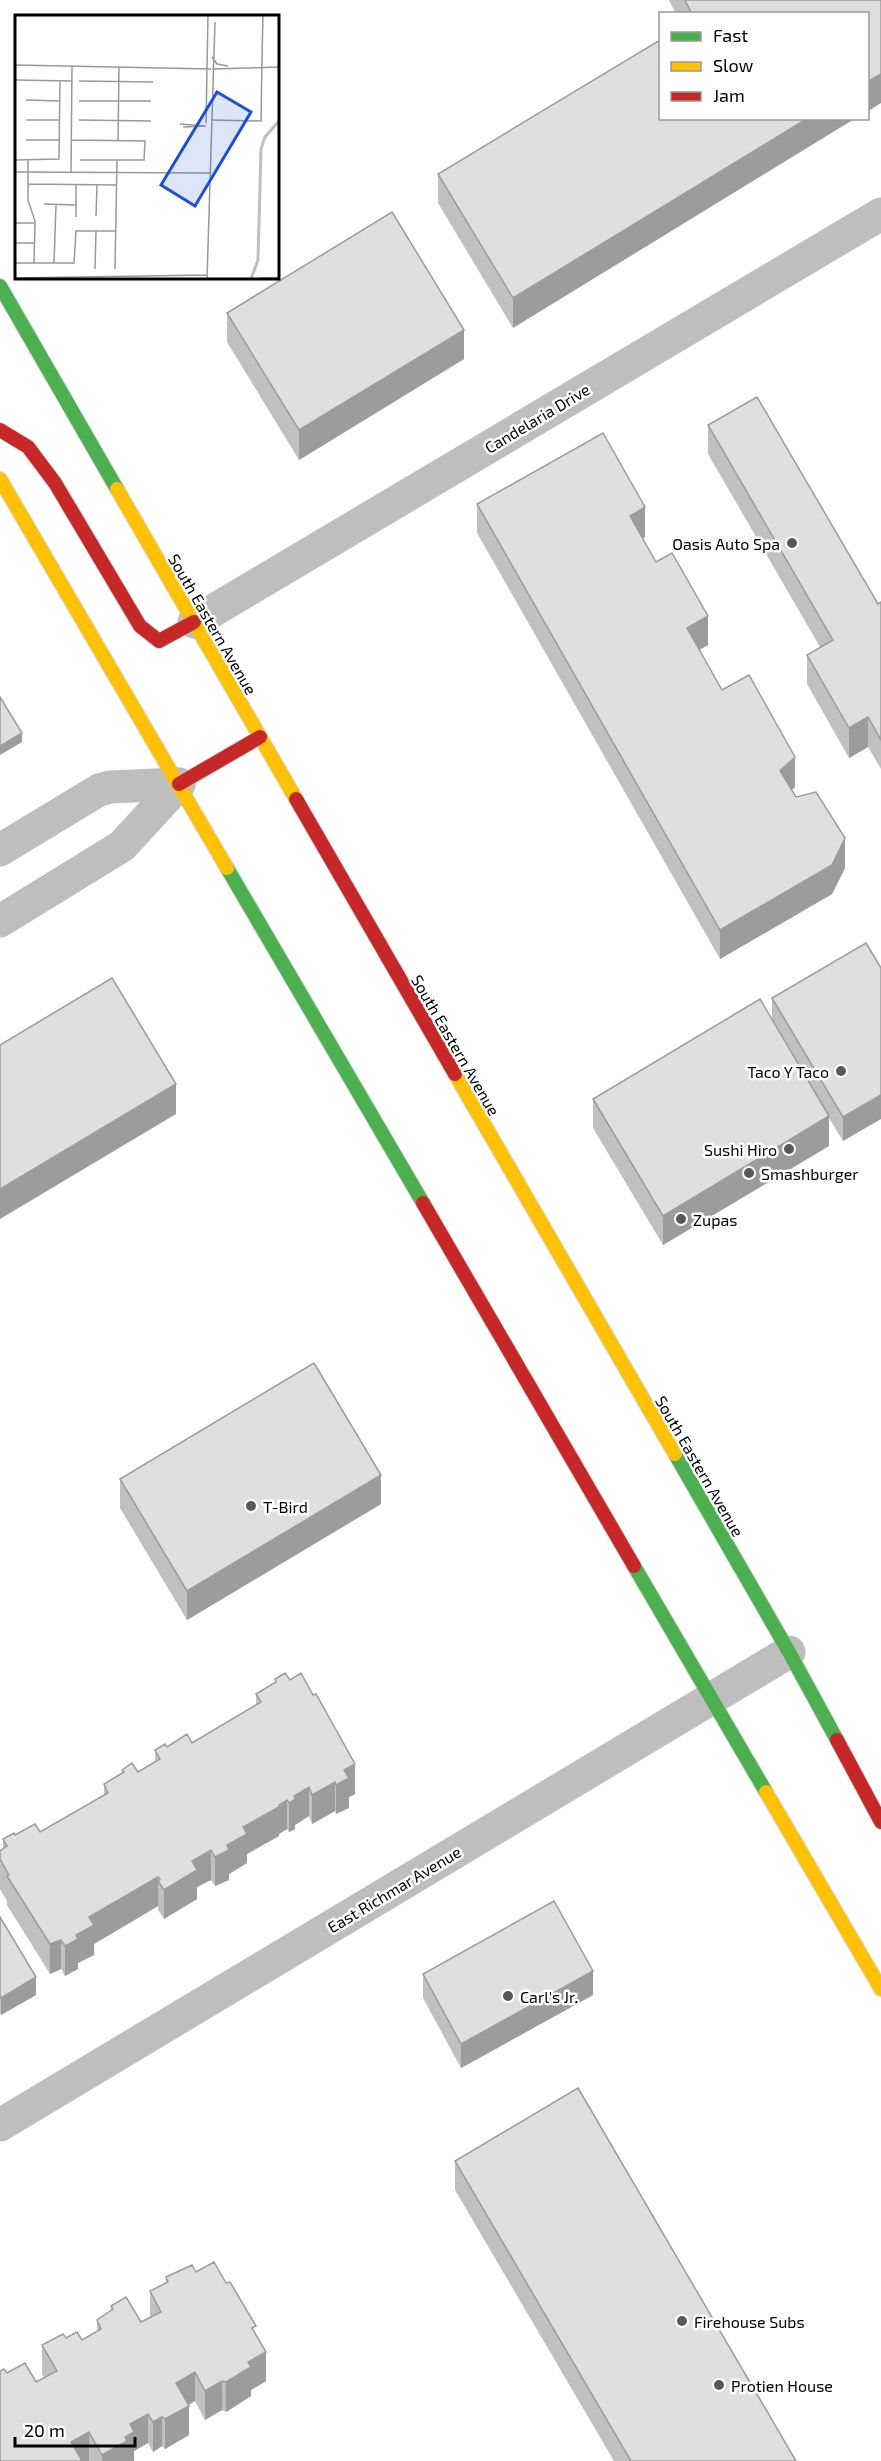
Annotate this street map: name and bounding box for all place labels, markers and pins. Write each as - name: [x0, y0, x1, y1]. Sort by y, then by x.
- place label: Oasis Auto Spa: [672, 534, 780, 553]
- marker: Oasis Auto Spa: [785, 536, 799, 550]
- place label: Taco Y Taco: [747, 1062, 829, 1081]
- marker: Taco Y Taco: [834, 1064, 848, 1078]
- place label: Sushi Hiro: [704, 1140, 777, 1159]
- marker: Sushi Hiro: [782, 1142, 796, 1156]
- place label: Smashburger: [761, 1164, 859, 1183]
- marker: Smashburger: [742, 1166, 756, 1180]
- place label: Zupas: [693, 1210, 737, 1229]
- marker: Zupas: [674, 1212, 688, 1226]
- place label: T-Bird: [263, 1497, 308, 1516]
- marker: T-Bird: [244, 1499, 258, 1513]
- place label: Carl's Jr.: [520, 1987, 578, 2006]
- marker: Carl's Jr.: [501, 1989, 515, 2003]
- place label: Firehouse Subs: [694, 2312, 805, 2331]
- marker: Firehouse Subs: [675, 2314, 689, 2328]
- place label: Protien House: [731, 2376, 833, 2395]
- marker: Protien House: [712, 2378, 726, 2392]

